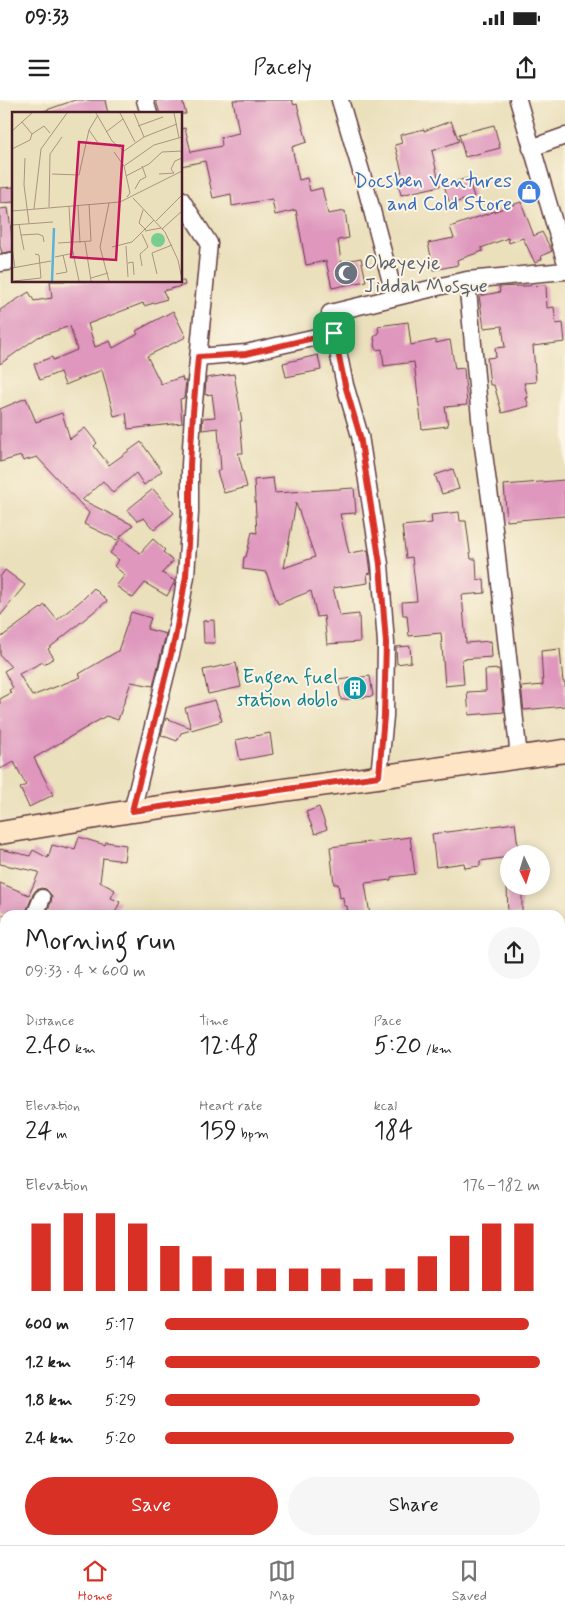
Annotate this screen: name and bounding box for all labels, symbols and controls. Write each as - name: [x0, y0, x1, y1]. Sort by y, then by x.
- text: 09:33: [25, 5, 69, 30]
- icon: menu: [25, 54, 53, 82]
- text: Pacely: [253, 54, 312, 82]
- icon: share: [512, 54, 540, 82]
- inset map: [12, 112, 182, 282]
- place label: Docsben Ventures and Cold Store: [354, 168, 512, 218]
- shop icon: Docsben Ventures and Cold Store: [516, 179, 542, 205]
- place label: Obeyeyie Jiddah Mosque: [364, 250, 488, 300]
- mosque icon: Obeyeyie Jiddah Mosque: [333, 260, 359, 286]
- pin: [313, 312, 355, 354]
- icon: arrive: [320, 319, 348, 347]
- place label: Engen fuel station doblo: [237, 664, 338, 714]
- building icon: Engen fuel station doblo: [342, 675, 368, 701]
- north arrow: [500, 845, 550, 895]
- map controls: [500, 845, 550, 895]
- text: Morning run: [25, 923, 176, 960]
- button: share: [488, 927, 540, 979]
- text: 09:33 · 4 × 600 m: [25, 961, 146, 982]
- text: Distance: [25, 1012, 74, 1030]
- text: Time: [199, 1012, 229, 1030]
- text: Pace: [374, 1012, 402, 1030]
- text: 2.40: [25, 1030, 71, 1063]
- text: 12:48: [199, 1030, 259, 1063]
- text: 5:20: [374, 1030, 422, 1063]
- text: km: [71, 1040, 96, 1058]
- text: /km: [422, 1040, 452, 1058]
- text: Elevation: [25, 1097, 80, 1115]
- text: Heart rate: [199, 1097, 262, 1115]
- text: kcal: [374, 1097, 397, 1115]
- text: 24: [25, 1115, 52, 1148]
- text: 159: [199, 1115, 237, 1148]
- text: 184: [374, 1115, 413, 1148]
- text: m: [52, 1125, 67, 1143]
- text: bpm: [237, 1125, 269, 1143]
- text: Elevation: [25, 1175, 88, 1196]
- text: 176–182 m: [462, 1175, 540, 1196]
- text: 600 m: [25, 1314, 69, 1335]
- text: 5:17: [105, 1314, 134, 1335]
- text: 1.2 km: [25, 1352, 71, 1373]
- text: 5:14: [105, 1352, 136, 1373]
- text: 1.8 km: [25, 1390, 72, 1411]
- text: 5:29: [105, 1390, 136, 1411]
- text: 2.4 km: [25, 1428, 73, 1449]
- text: 5:20: [105, 1428, 136, 1449]
- button: Save: [25, 1477, 278, 1535]
- button: Share: [288, 1477, 540, 1535]
- tab: Home: [78, 1557, 113, 1605]
- tab: Map: [268, 1557, 296, 1605]
- tab: Saved: [452, 1557, 487, 1605]

